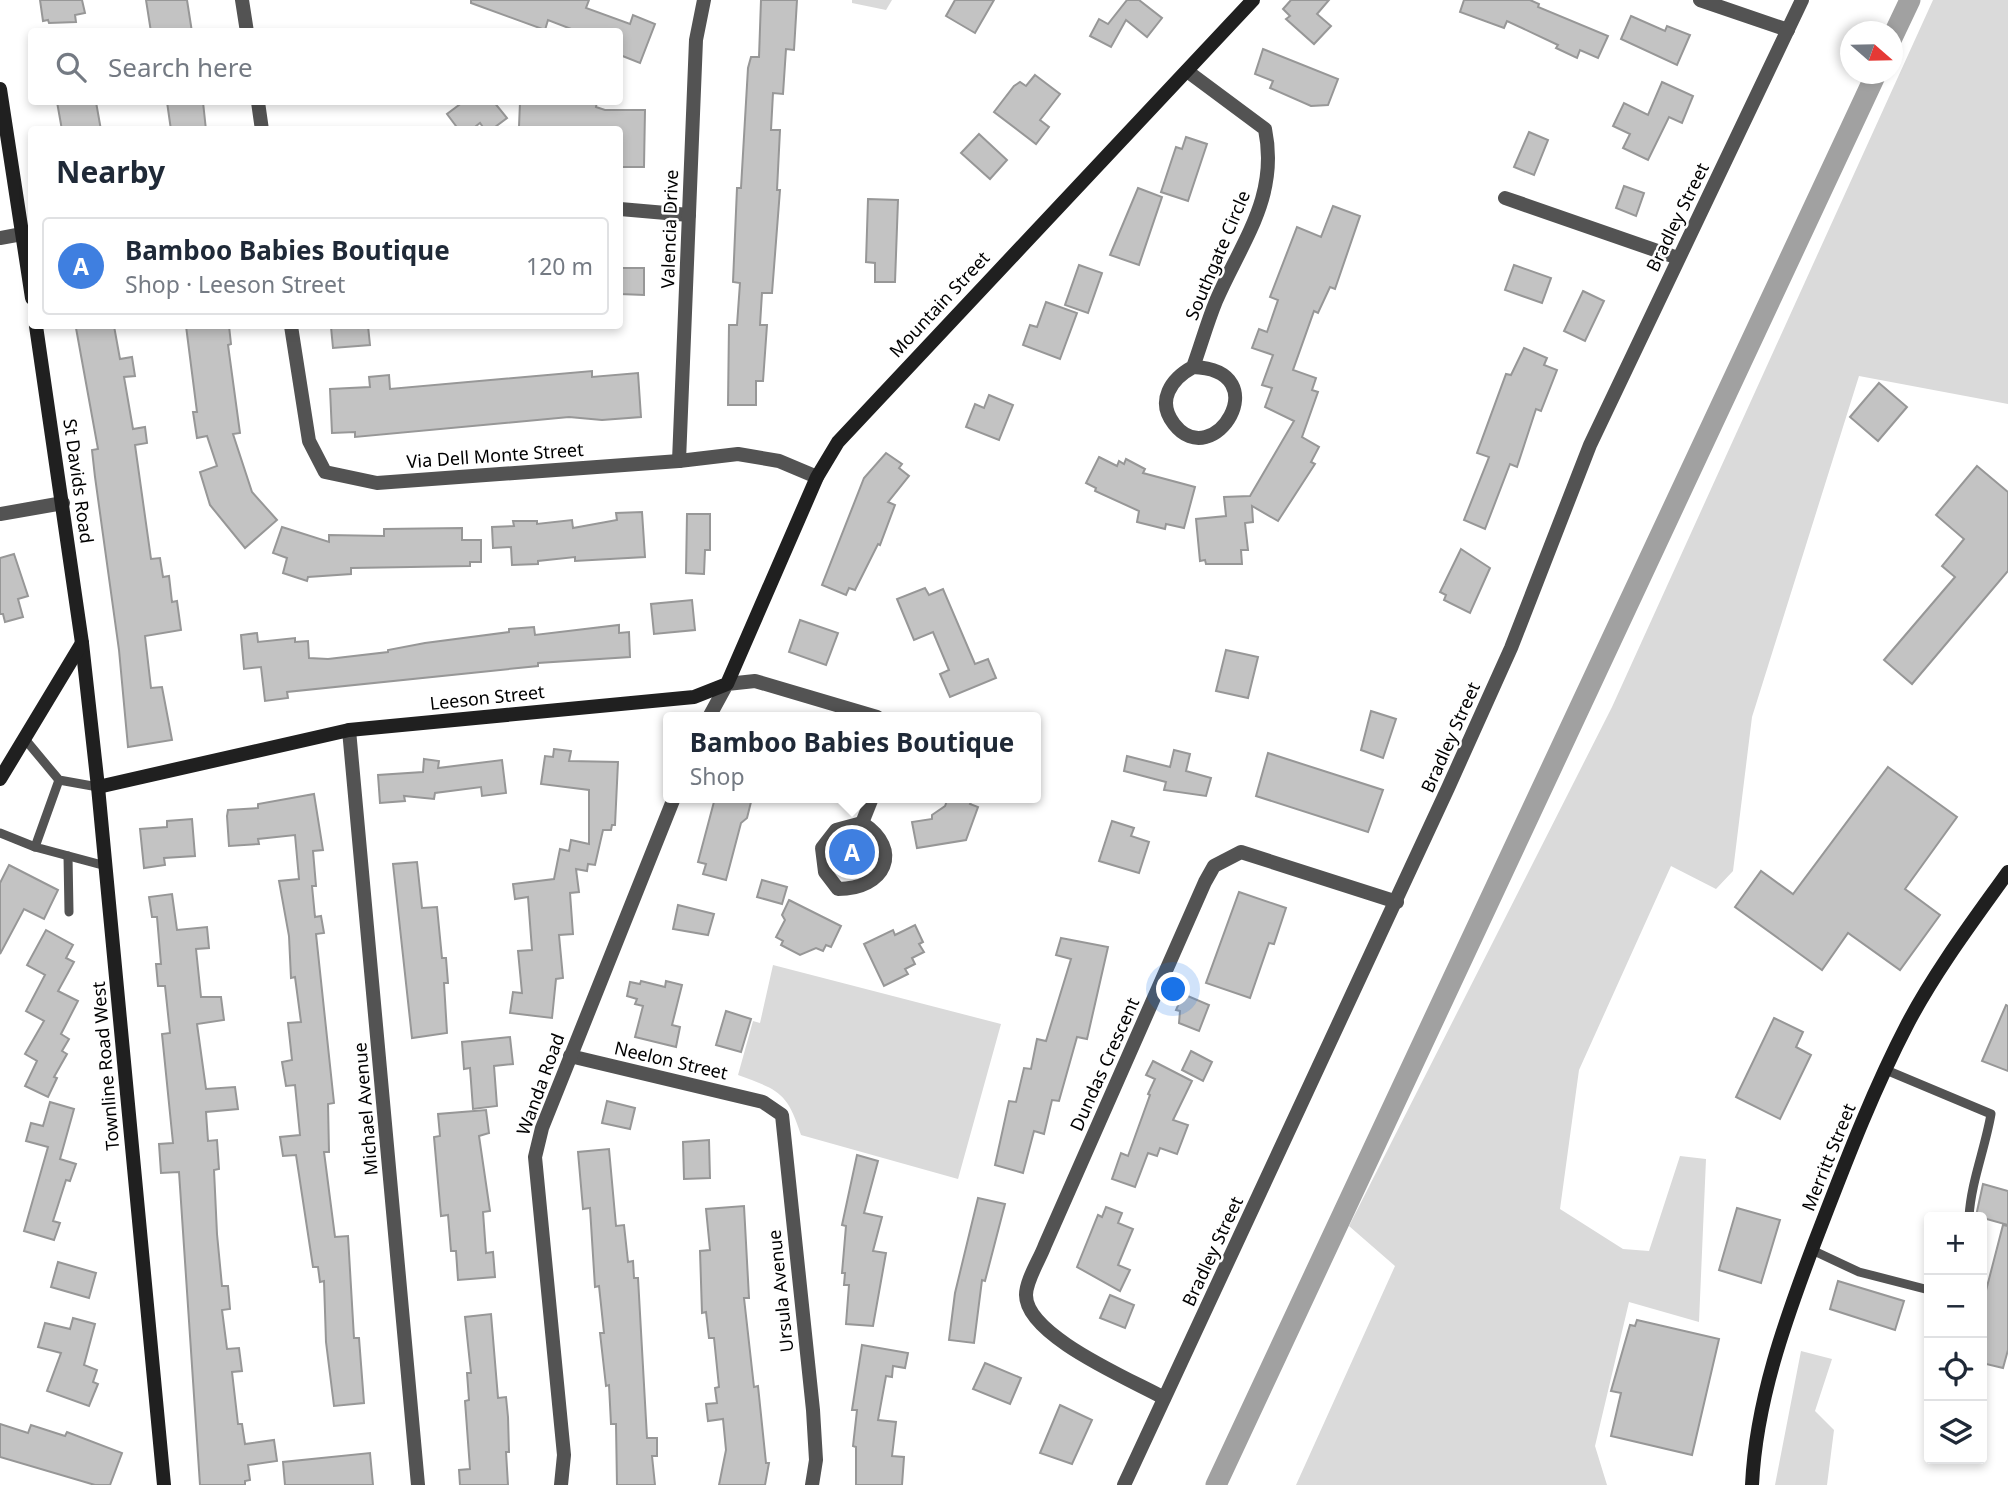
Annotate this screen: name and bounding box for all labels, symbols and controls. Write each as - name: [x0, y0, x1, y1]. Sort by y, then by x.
- north arrow: [1840, 21, 1903, 84]
- search box: [28, 28, 623, 105]
- icon: search: [52, 48, 90, 86]
- text: Search here: [108, 49, 253, 85]
- text: Nearby: [56, 151, 165, 192]
- street label: Bradley Street: [1640, 158, 1714, 276]
- street label: Valencia Drive: [655, 169, 683, 289]
- street label: Southgate Circle: [1179, 187, 1255, 323]
- text: Bamboo Babies Boutique: [125, 232, 450, 268]
- street label: Mountain Street: [884, 245, 995, 362]
- text: A: [73, 250, 89, 282]
- text: 120 m: [526, 250, 593, 282]
- text: Shop · Leeson Street: [125, 268, 345, 300]
- street label: St Davids Road: [58, 417, 100, 545]
- street label: Via Dell Monte Street: [406, 437, 585, 473]
- street label: Bradley Street: [1415, 678, 1485, 796]
- street label: Leeson Street: [428, 679, 546, 715]
- popup: [663, 712, 1041, 803]
- text: Bamboo Babies Boutique: [690, 724, 1014, 760]
- text: Shop: [690, 760, 745, 792]
- pin: A: [829, 826, 875, 878]
- your location: [1156, 972, 1190, 1006]
- street label: Townline Road West: [86, 980, 124, 1151]
- street label: Dundas Crescent: [1064, 993, 1144, 1134]
- street label: Wanda Road: [510, 1030, 570, 1138]
- street label: Neelon Street: [612, 1035, 730, 1085]
- street label: Michael Avenue: [347, 1041, 383, 1177]
- street label: Merritt Street: [1796, 1099, 1861, 1214]
- street label: Bradley Street: [1176, 1192, 1248, 1310]
- map controls: [1924, 1212, 1987, 1464]
- button: +: [1924, 1212, 1987, 1275]
- street label: Ursula Avenue: [762, 1229, 798, 1353]
- button: −: [1924, 1275, 1987, 1338]
- button: locate: [1924, 1338, 1987, 1401]
- button: layers: [1924, 1401, 1987, 1464]

